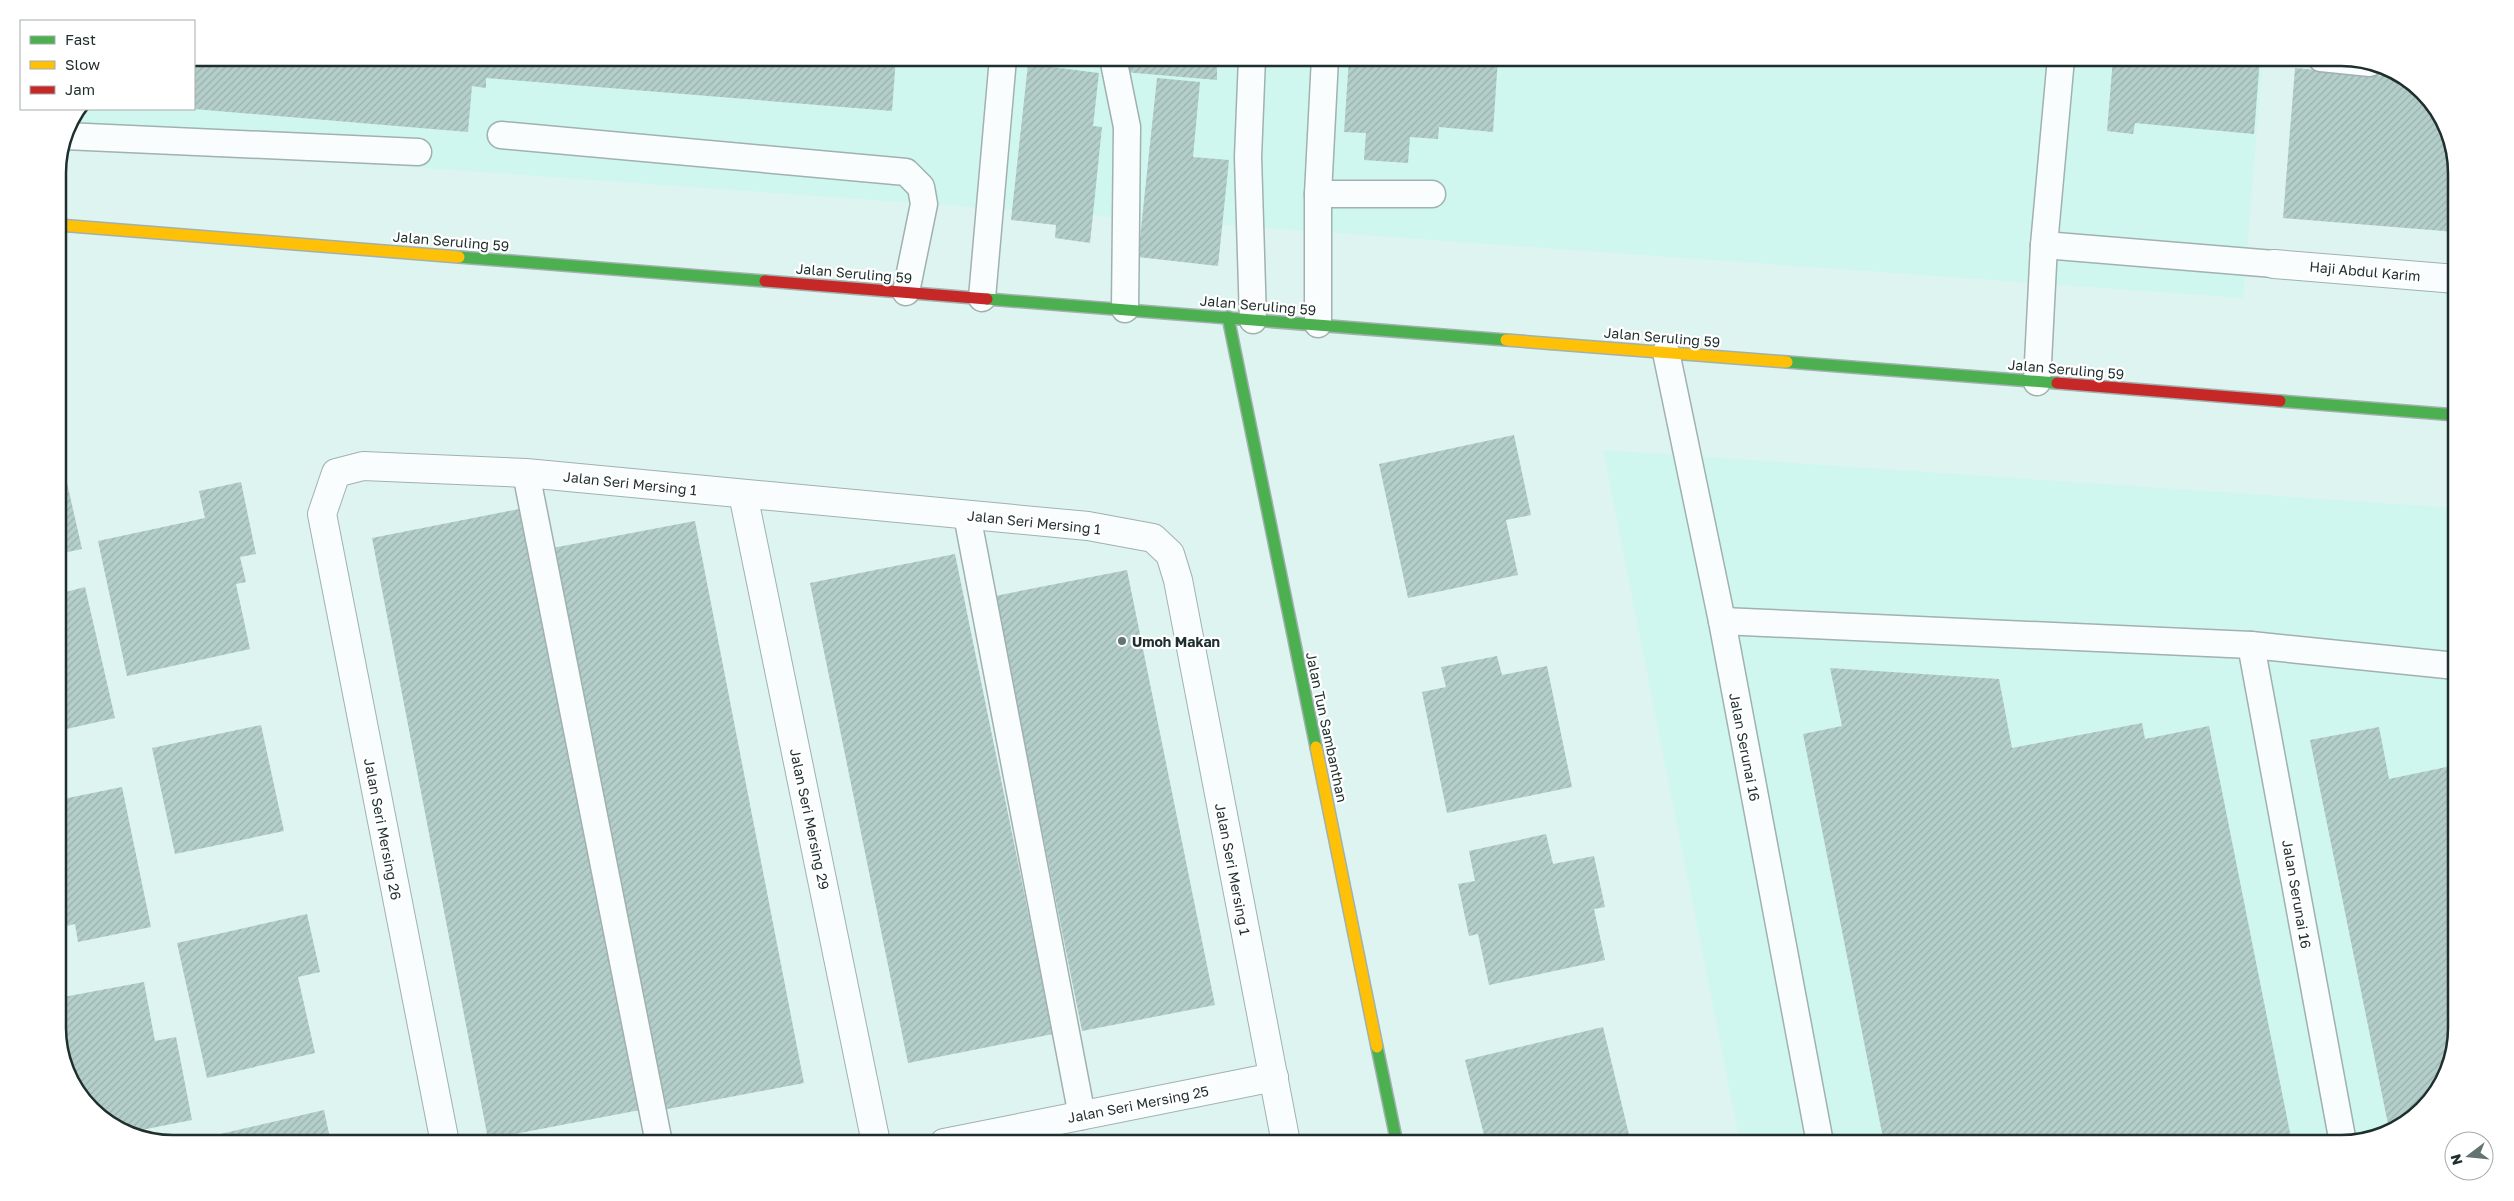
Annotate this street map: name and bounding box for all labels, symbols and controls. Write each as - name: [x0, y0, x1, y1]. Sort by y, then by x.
- legend: [20, 20, 195, 110]
- text: Fast: [65, 30, 96, 48]
- text: Slow: [65, 55, 100, 73]
- text: Jam: [65, 80, 95, 98]
- street label: Jalan Seruling 59: [392, 227, 510, 255]
- street label: Haji Abdul Karim: [2309, 258, 2421, 284]
- street label: Jalan Seruling 59: [795, 259, 913, 287]
- street label: Jalan Seruling 59: [1199, 291, 1317, 319]
- street label: Jalan Seruling 59: [1603, 323, 1721, 351]
- street label: Jalan Seruling 59: [2007, 355, 2125, 383]
- street label: Jalan Seri Mersing 1: [562, 468, 698, 498]
- street label: Jalan Seri Mersing 1: [966, 507, 1102, 537]
- place label: Umoh Makan: [1132, 633, 1220, 650]
- marker: Umoh Makan: [1116, 635, 1128, 647]
- street label: Jalan Tun Sambanthan: [1303, 650, 1351, 804]
- street label: Jalan Serunai 16: [1726, 691, 1764, 803]
- street label: Jalan Seri Mersing 29: [787, 747, 833, 891]
- street label: Jalan Seri Mersing 26: [361, 757, 405, 901]
- street label: Jalan Seri Mersing 1: [1212, 801, 1254, 937]
- street label: Jalan Serunai 16: [2279, 838, 2315, 950]
- street label: Jalan Seri Mersing 25: [1066, 1082, 1210, 1126]
- north arrow: [2444, 1131, 2494, 1181]
- text: N: [2446, 1152, 2466, 1167]

